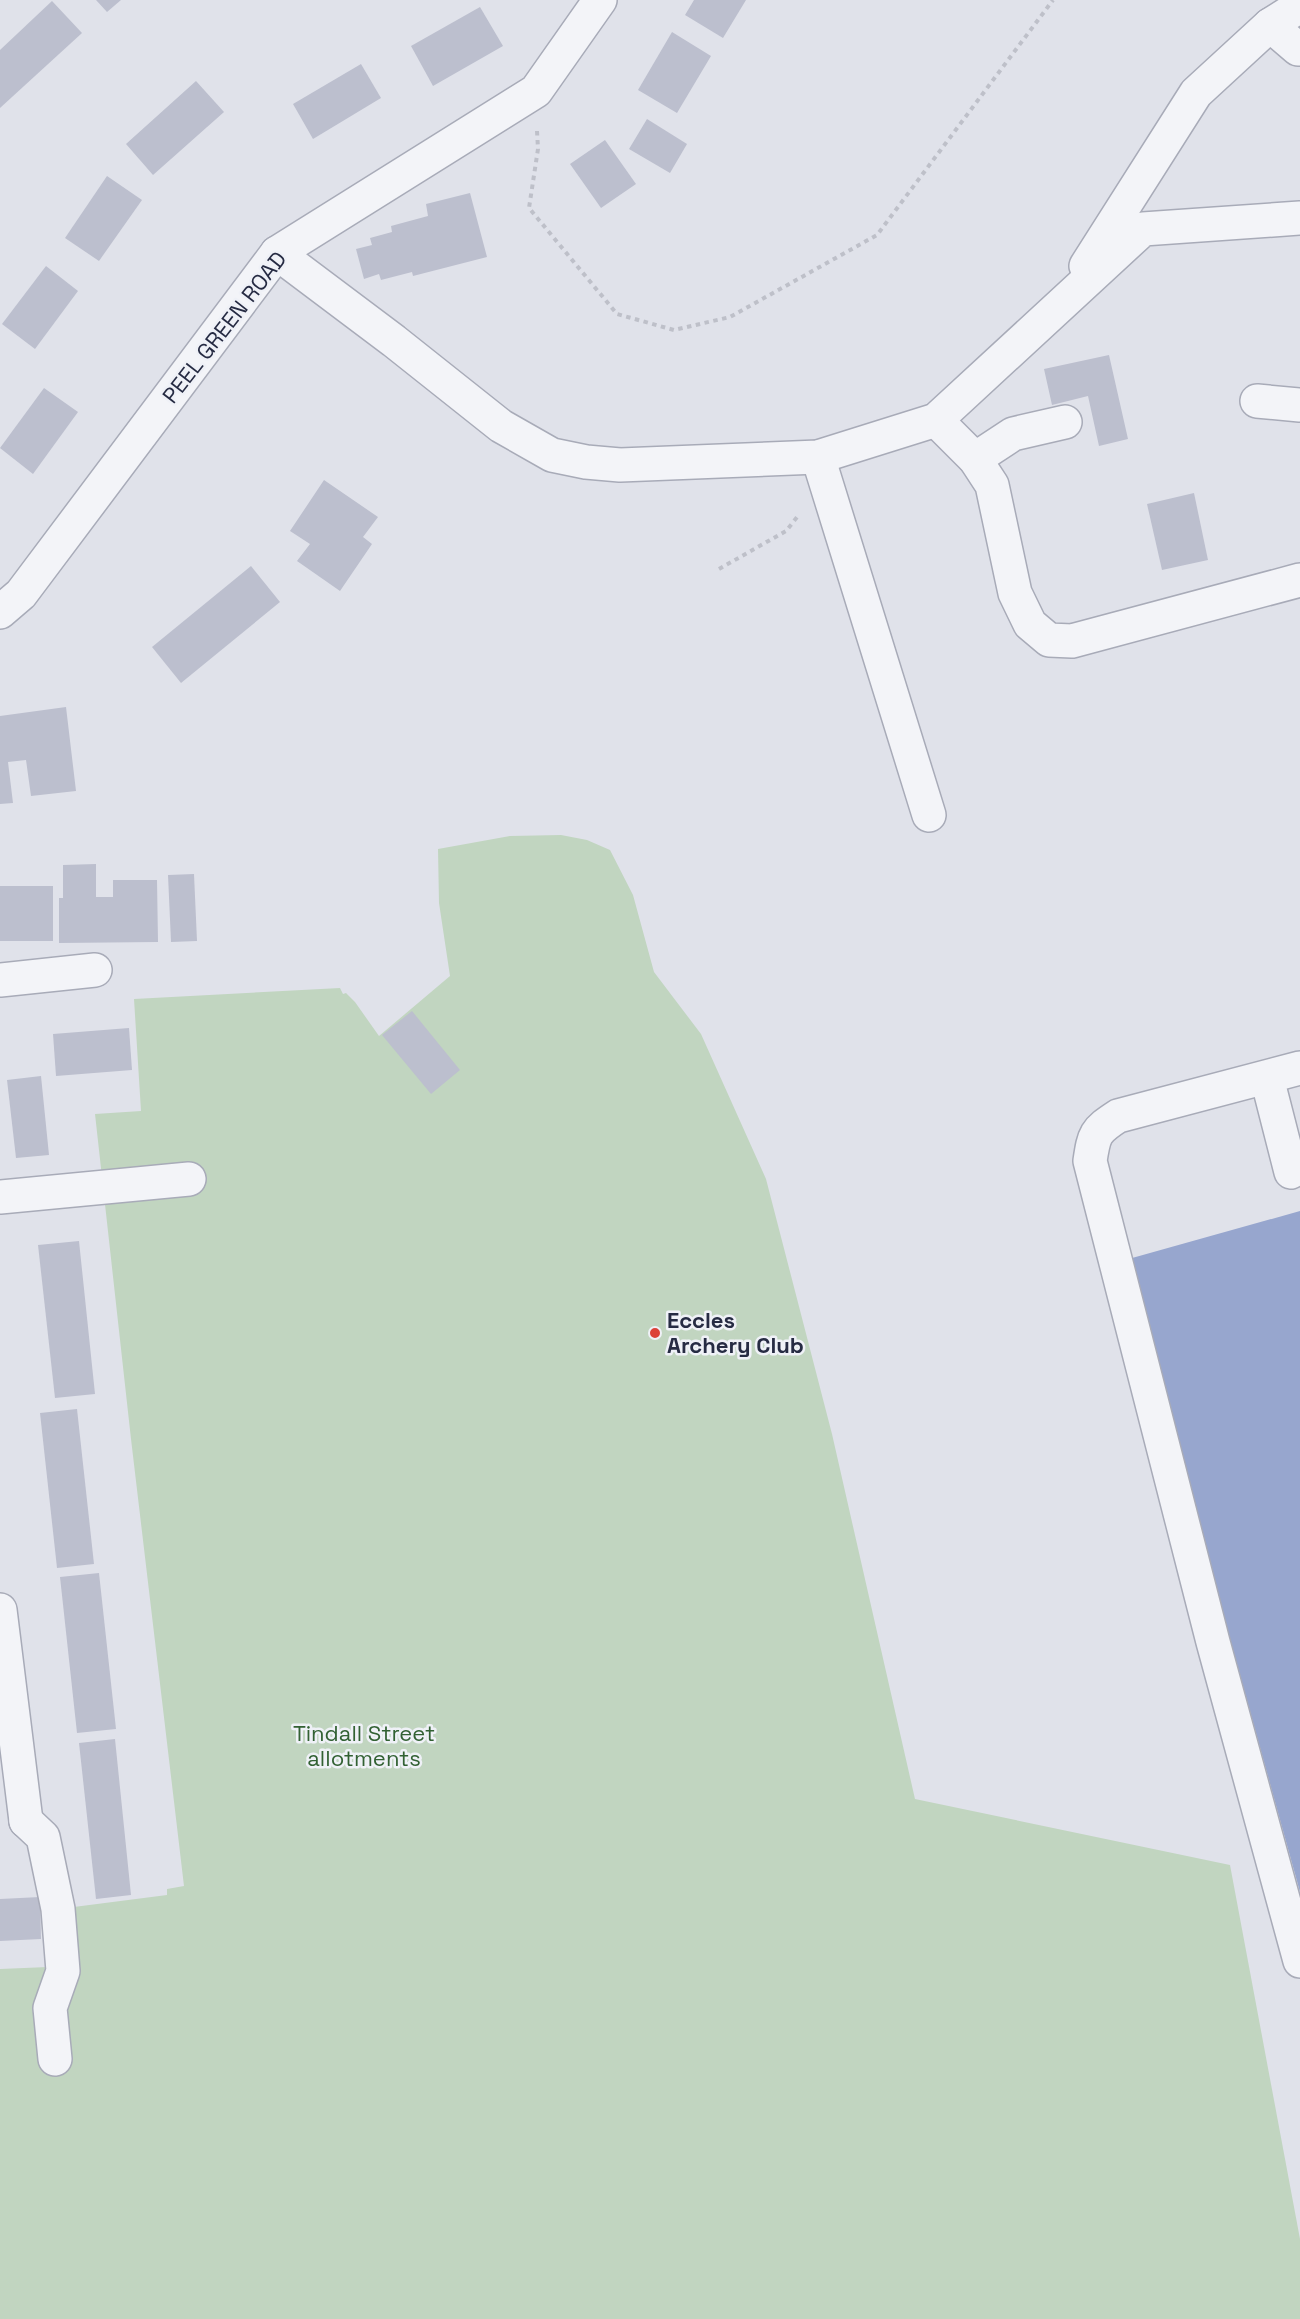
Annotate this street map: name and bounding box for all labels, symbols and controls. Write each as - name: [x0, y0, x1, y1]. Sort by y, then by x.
- street label: PEEL GREEN ROAD: [156, 245, 292, 409]
- place label: Eccles Archery Club: [667, 1306, 804, 1359]
- marker: Eccles Archery Club: [648, 1326, 662, 1340]
- park label: Tindall Street allotments: [293, 1719, 435, 1772]

